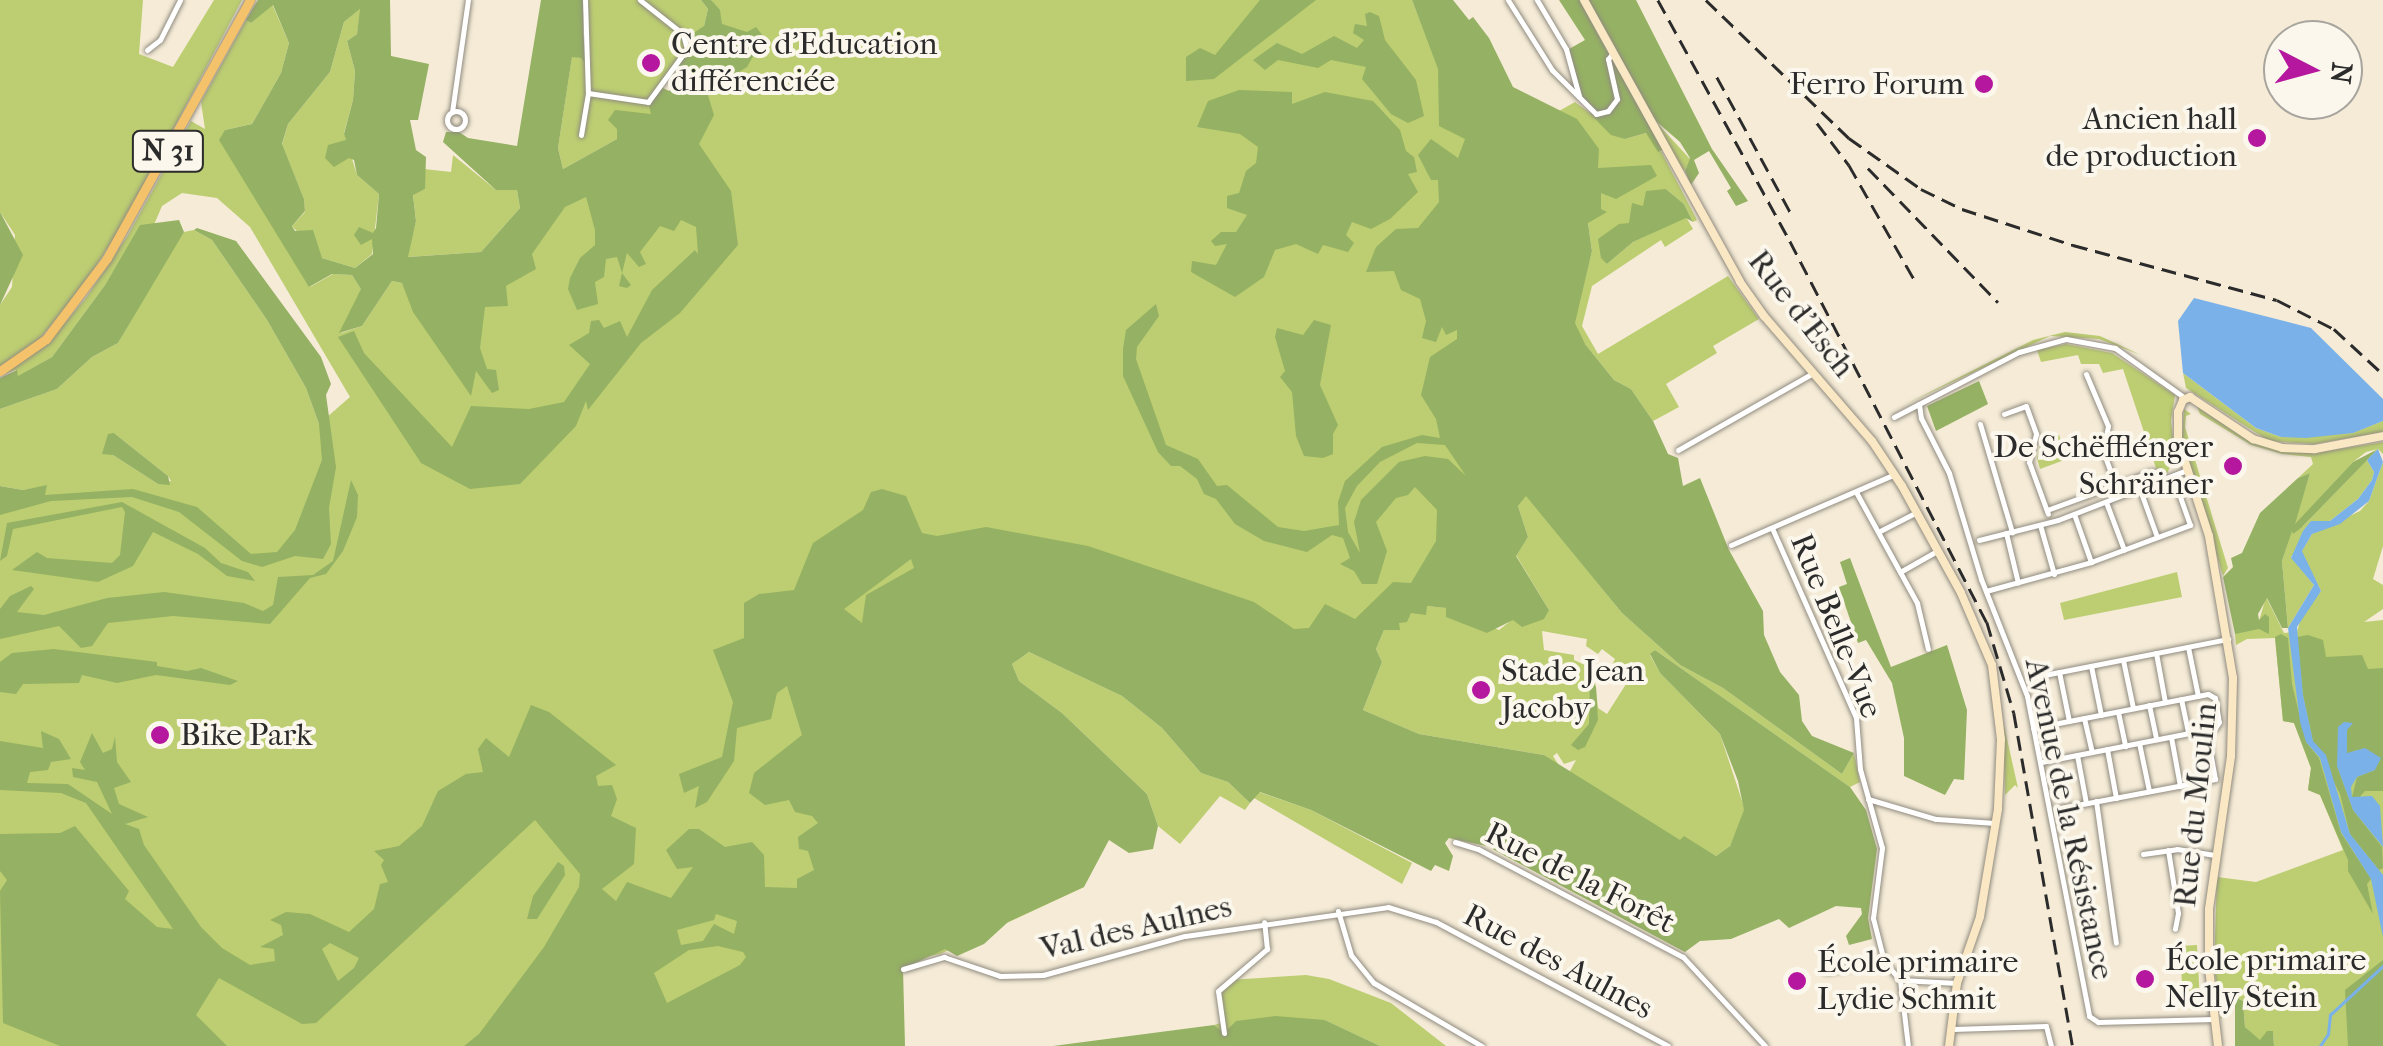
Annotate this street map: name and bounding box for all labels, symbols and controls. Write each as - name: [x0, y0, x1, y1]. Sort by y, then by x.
- north arrow: [2263, 20, 2363, 120]
- place label: Centre d'Education différenciée: [671, 26, 937, 101]
- marker: Centre d'Education différenciée: [640, 52, 662, 74]
- text: N: [2324, 61, 2359, 85]
- place label: Ferro Forum: [1790, 65, 1964, 103]
- marker: Ferro Forum: [1973, 73, 1995, 95]
- place label: Ancien hall de production: [2045, 101, 2237, 176]
- road number: N 31: [130, 126, 206, 176]
- marker: Ancien hall de production: [2246, 127, 2268, 149]
- street label: Rue d'Esch: [1739, 243, 1863, 385]
- place label: De Schëfflénger Schräiner: [1994, 429, 2213, 504]
- marker: De Schëfflénger Schräiner: [2222, 455, 2244, 477]
- street label: Rue Belle-Vue: [1782, 528, 1890, 724]
- place label: Stade Jean Jacoby: [1501, 653, 1644, 728]
- street label: Avenue de la Résistance: [2016, 655, 2122, 983]
- marker: Stade Jean Jacoby: [1470, 679, 1492, 701]
- street label: Rue du Moulin: [2166, 701, 2226, 909]
- place label: Bike Park: [180, 716, 313, 754]
- marker: Bike Park: [149, 724, 171, 746]
- street label: Rue de la Forêt: [1479, 814, 1681, 942]
- street label: Val des Aulnes: [1037, 887, 1235, 969]
- street label: Rue des Aulnes: [1457, 896, 1659, 1028]
- place label: École primaire Nelly Stein: [2165, 942, 2366, 1017]
- place label: École primaire Lydie Schmit: [1817, 944, 2018, 1019]
- marker: École primaire Nelly Stein: [2134, 968, 2156, 990]
- marker: École primaire Lydie Schmit: [1786, 970, 1808, 992]

